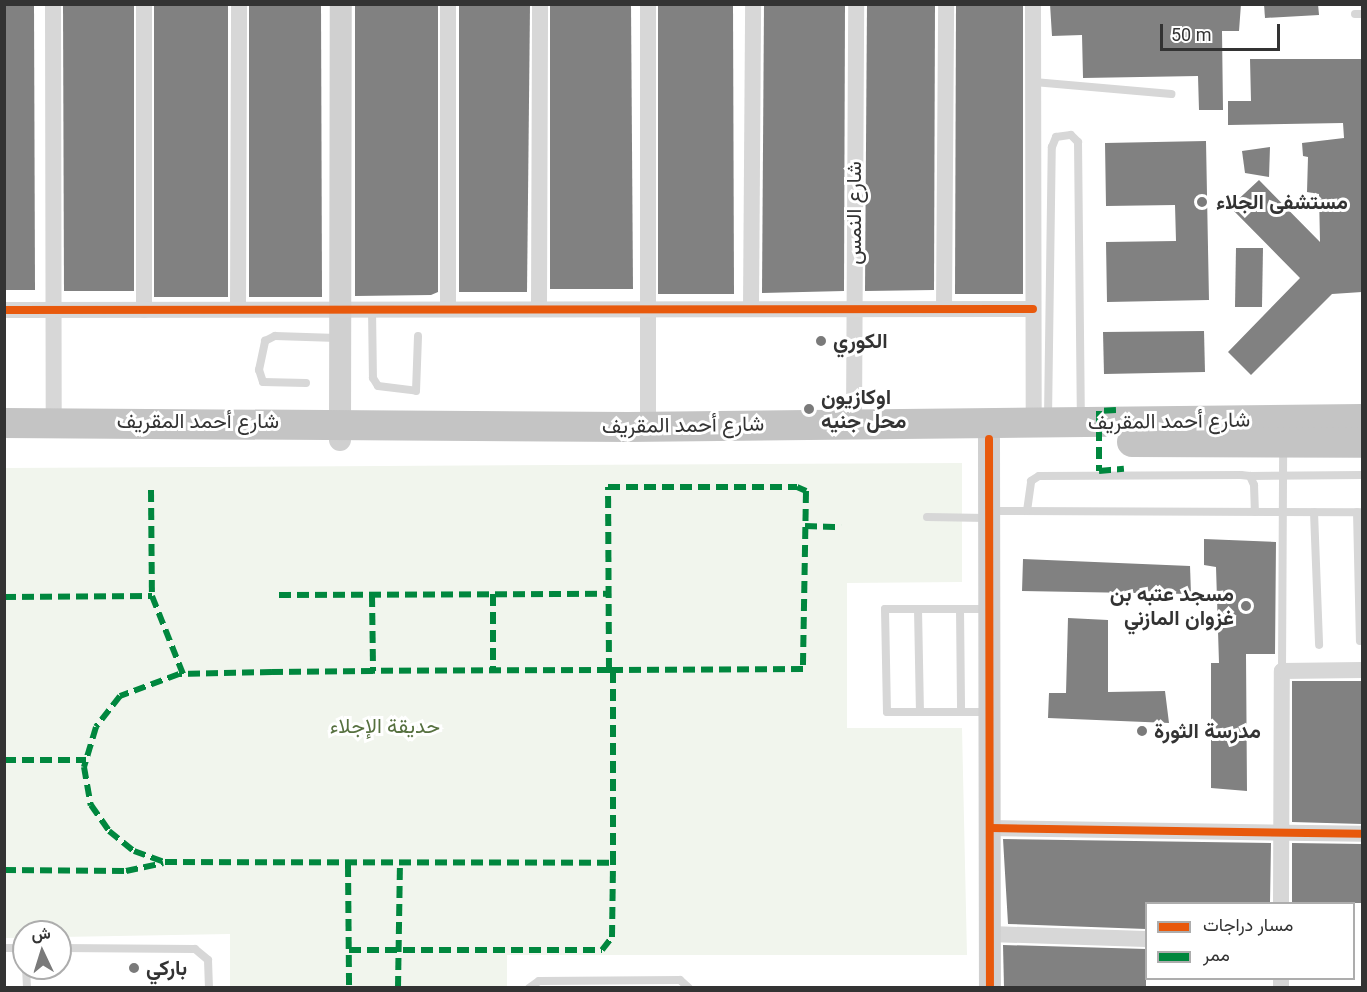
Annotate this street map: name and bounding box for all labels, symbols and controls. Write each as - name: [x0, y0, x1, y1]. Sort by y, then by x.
- scale bar: [1163, 12, 1283, 50]
- text: 50 m: [1171, 24, 1211, 45]
- street label: شارع النمس: [841, 161, 867, 265]
- place label: مستشفى الجلاء: [1216, 189, 1348, 215]
- marker: مستشفى الجلاء: [1193, 193, 1211, 211]
- place label: الكوري: [833, 328, 888, 354]
- marker: الكوري: [814, 334, 828, 348]
- place label: اوكازيون محل جنيه: [821, 384, 906, 434]
- marker: اوكازيون محل جنيه: [802, 402, 816, 416]
- street label: شارع أحمد المقريف: [1088, 407, 1250, 435]
- street label: شارع أحمد المقريف: [117, 408, 279, 434]
- street label: شارع أحمد المقريف: [602, 411, 764, 439]
- place label: مسجد عتبه بن غزوان المازني: [1110, 581, 1234, 631]
- marker: مسجد عتبه بن غزوان المازني: [1239, 599, 1253, 613]
- park label: حديقة الإجلاء: [330, 713, 440, 739]
- place label: مدرسة الثورة: [1154, 718, 1261, 744]
- marker: مدرسة الثورة: [1135, 724, 1149, 738]
- legend: [1145, 902, 1355, 980]
- text: مسار دراجات: [1203, 914, 1293, 935]
- north arrow: [12, 920, 72, 980]
- text: ش: [31, 923, 51, 944]
- text: ممر: [1203, 944, 1230, 965]
- place label: باركي: [146, 955, 187, 981]
- marker: باركي: [127, 961, 141, 975]

